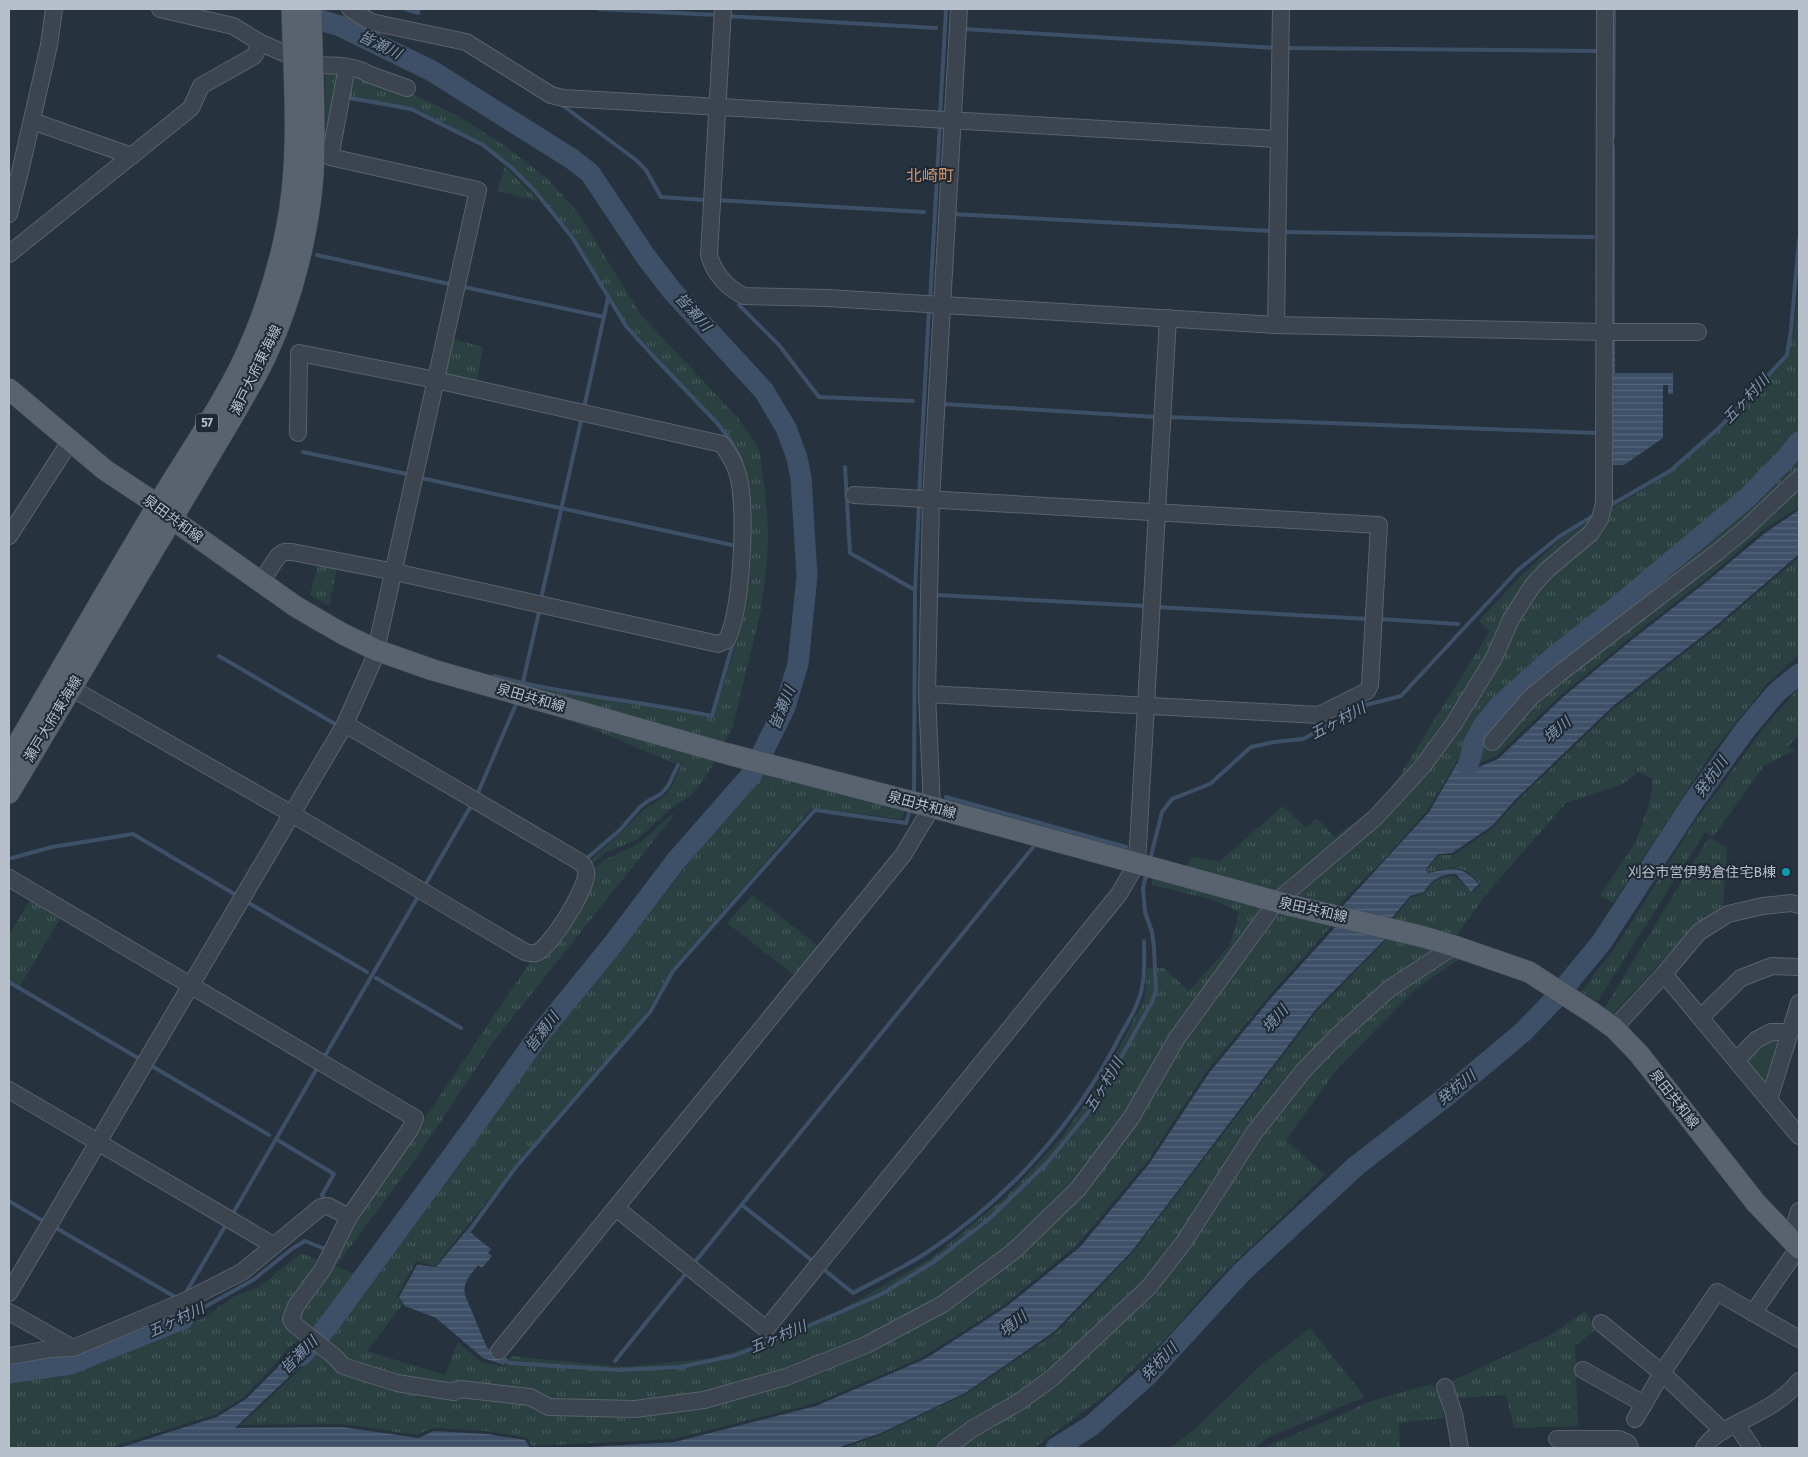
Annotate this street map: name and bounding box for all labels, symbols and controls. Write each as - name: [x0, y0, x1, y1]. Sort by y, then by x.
- water label: 皆瀬川: [356, 27, 406, 64]
- district label: 北崎町: [906, 166, 954, 185]
- water label: 皆瀬川: [671, 289, 716, 336]
- street label: 瀬戸大府東海線: [227, 322, 285, 418]
- water label: 五ヶ村川: [1719, 369, 1774, 427]
- road number: 57: [196, 413, 218, 432]
- street label: 泉田共和線: [140, 492, 206, 546]
- street label: 瀬戸大府東海線: [20, 673, 86, 765]
- street label: 泉田共和線: [495, 680, 567, 716]
- water label: 皆瀬川: [765, 682, 800, 732]
- water label: 五ヶ村川: [1307, 698, 1370, 743]
- water label: 境川: [1540, 712, 1576, 747]
- water label: 発杭川: [1690, 752, 1733, 800]
- street label: 泉田共和線: [886, 788, 958, 822]
- place label: 刈谷市営伊勢倉住宅B棟: [1627, 864, 1776, 881]
- marker: 刈谷市営伊勢倉住宅B棟: [1780, 866, 1792, 878]
- street label: 泉田共和線: [1277, 894, 1349, 926]
- water label: 境川: [1258, 1000, 1293, 1036]
- water label: 皆瀬川: [521, 1007, 564, 1055]
- water label: 五ヶ村川: [1081, 1053, 1128, 1115]
- water label: 発杭川: [1433, 1066, 1481, 1109]
- street label: 泉田共和線: [1646, 1066, 1702, 1132]
- water label: 五ヶ村川: [145, 1298, 209, 1341]
- water label: 境川: [996, 1306, 1032, 1340]
- water label: 五ヶ村川: [747, 1316, 811, 1357]
- water label: 皆瀬川: [277, 1331, 323, 1377]
- water label: 発杭川: [1137, 1338, 1182, 1384]

